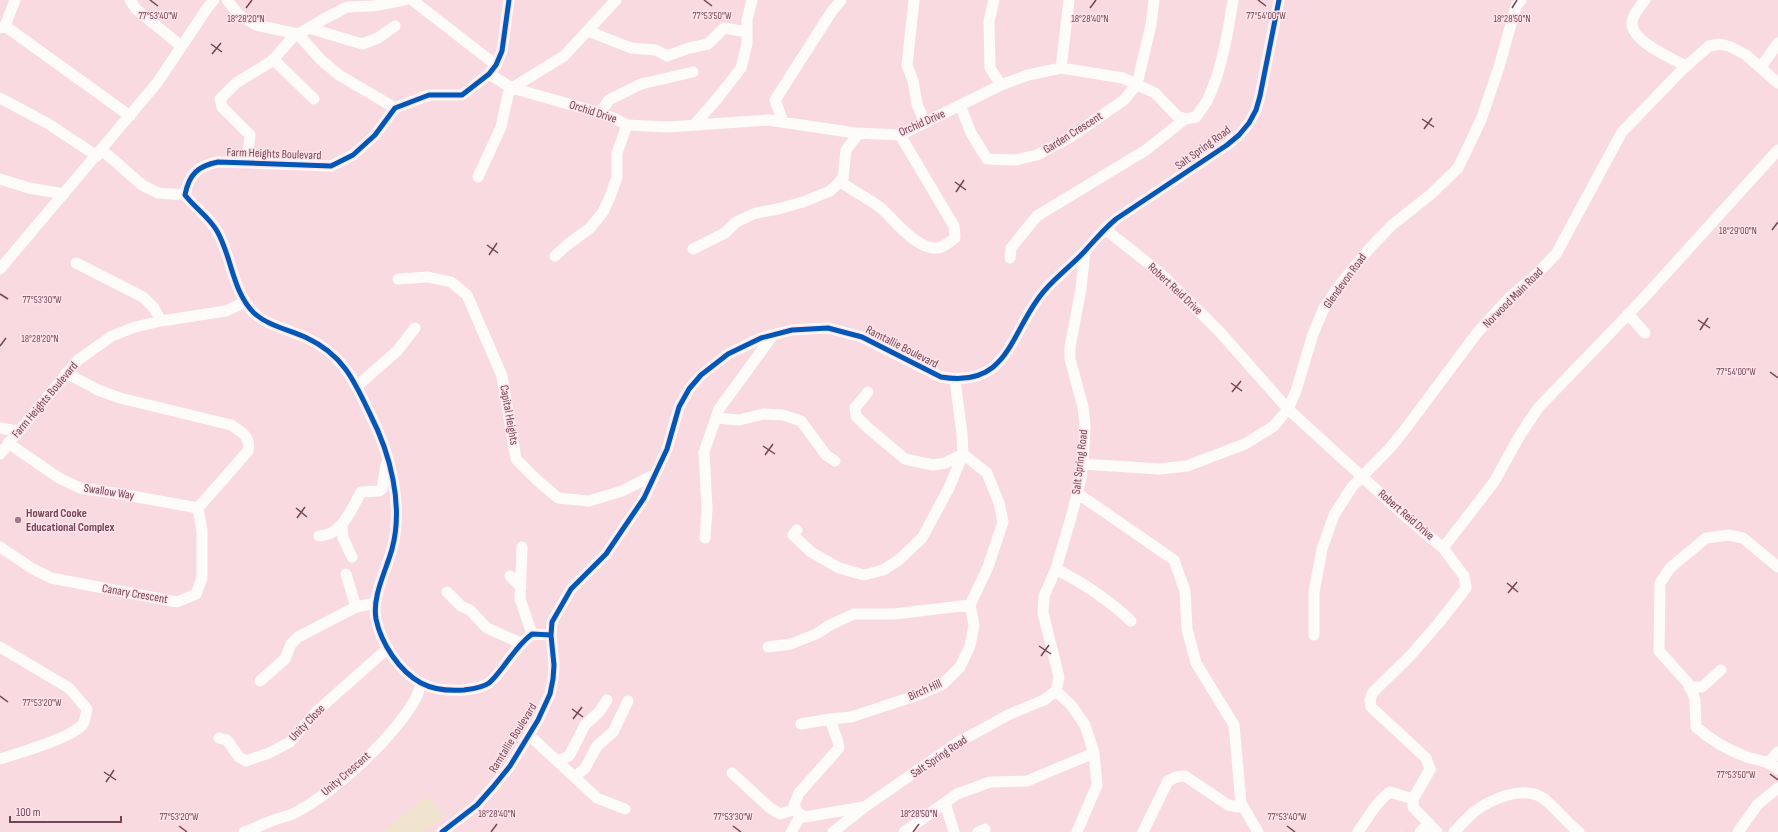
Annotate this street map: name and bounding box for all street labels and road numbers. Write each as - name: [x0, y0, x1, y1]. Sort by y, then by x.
- street label: Orchid Drive: [567, 97, 619, 127]
- street label: Orchid Drive: [896, 106, 948, 140]
- street label: Garden Crescent: [1040, 109, 1106, 157]
- street label: Salt Spring Road: [1172, 123, 1234, 173]
- street label: Farm Heights Boulevard: [226, 145, 322, 163]
- street label: Glendevon Road: [1320, 250, 1370, 312]
- street label: Robert Reid Drive: [1144, 260, 1206, 318]
- street label: Norwood Main Road: [1480, 265, 1546, 331]
- street label: Ramtallie Boulevard: [863, 322, 941, 372]
- street label: Farm Heights Boulevard: [9, 359, 81, 441]
- street label: Capital Heights: [496, 384, 522, 446]
- street label: Salt Spring Road: [1069, 429, 1091, 495]
- street label: Swallow Way: [83, 481, 136, 503]
- street label: Robert Reid Drive: [1375, 486, 1437, 544]
- street label: Canary Crescent: [101, 581, 169, 607]
- street label: Birch Hill: [906, 676, 944, 704]
- street label: Ramtallie Boulevard: [486, 700, 540, 776]
- street label: Unity Close: [286, 701, 328, 745]
- street label: Salt Spring Road: [908, 733, 970, 781]
- street label: Unity Crescent: [318, 748, 374, 799]

